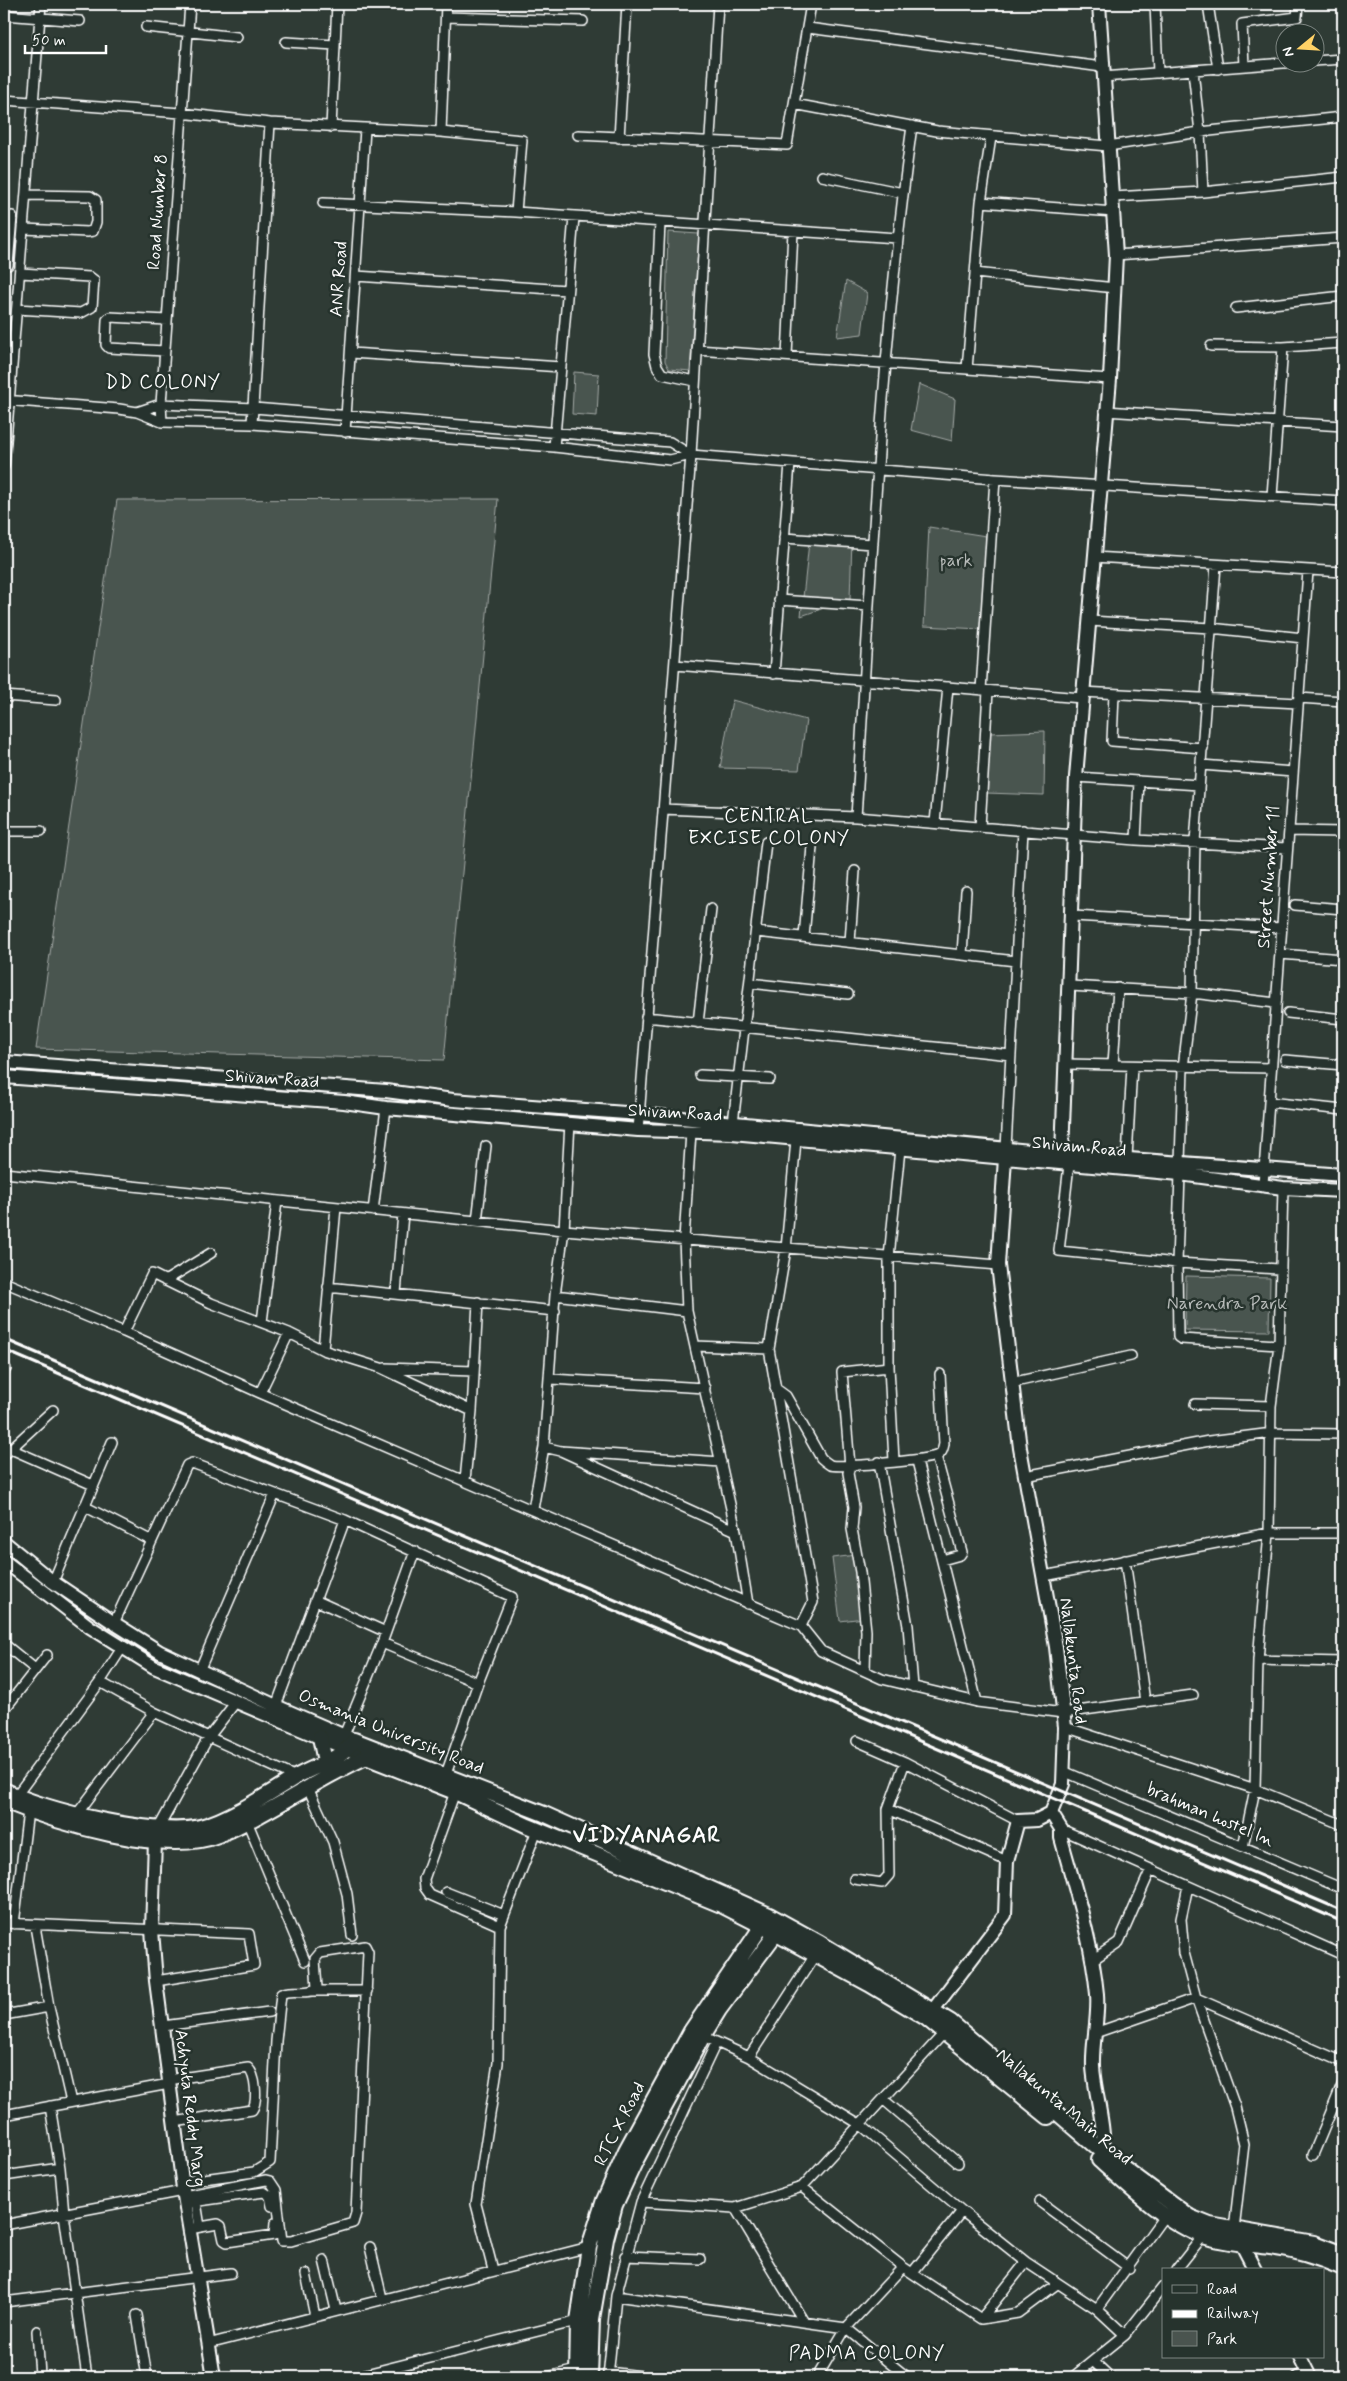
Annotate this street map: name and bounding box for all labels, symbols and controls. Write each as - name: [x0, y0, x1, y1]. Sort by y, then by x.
- scale bar: [25, 22, 106, 54]
- north arrow: [1274, 22, 1324, 72]
- text: 50 m: [32, 31, 66, 51]
- text: N: [1279, 44, 1299, 59]
- street label: Road Number 8: [142, 153, 174, 271]
- street label: ANR Road: [324, 240, 354, 318]
- district label: DD COLONY: [105, 370, 221, 395]
- park label: park: [940, 549, 973, 573]
- district label: CENTRAL EXCISE COLONY: [688, 804, 850, 851]
- street label: Street Number 11: [1252, 805, 1286, 949]
- street label: Shivam Road: [224, 1064, 320, 1094]
- street label: Shivam Road: [627, 1099, 723, 1127]
- street label: Shivam Road: [1031, 1131, 1127, 1163]
- park label: Narendra Park: [1167, 1292, 1287, 1316]
- street label: Nallakunta Road: [1053, 1596, 1093, 1726]
- street label: Osmania University Road: [295, 1684, 487, 1780]
- street label: brahman hostel ln: [1142, 1777, 1278, 1853]
- district label: VIDYANAGAR: [573, 1822, 721, 1850]
- street label: Achyuta Reddy Marg: [167, 2028, 212, 2188]
- street label: Nallakunta Main Road: [991, 2043, 1137, 2171]
- street label: RTC X Road: [589, 2078, 651, 2170]
- legend: [1162, 2268, 1324, 2358]
- text: Road: [1207, 2280, 1237, 2300]
- text: Railway: [1207, 2304, 1259, 2324]
- text: Park: [1207, 2330, 1237, 2350]
- district label: PADMA COLONY: [789, 2341, 945, 2366]

